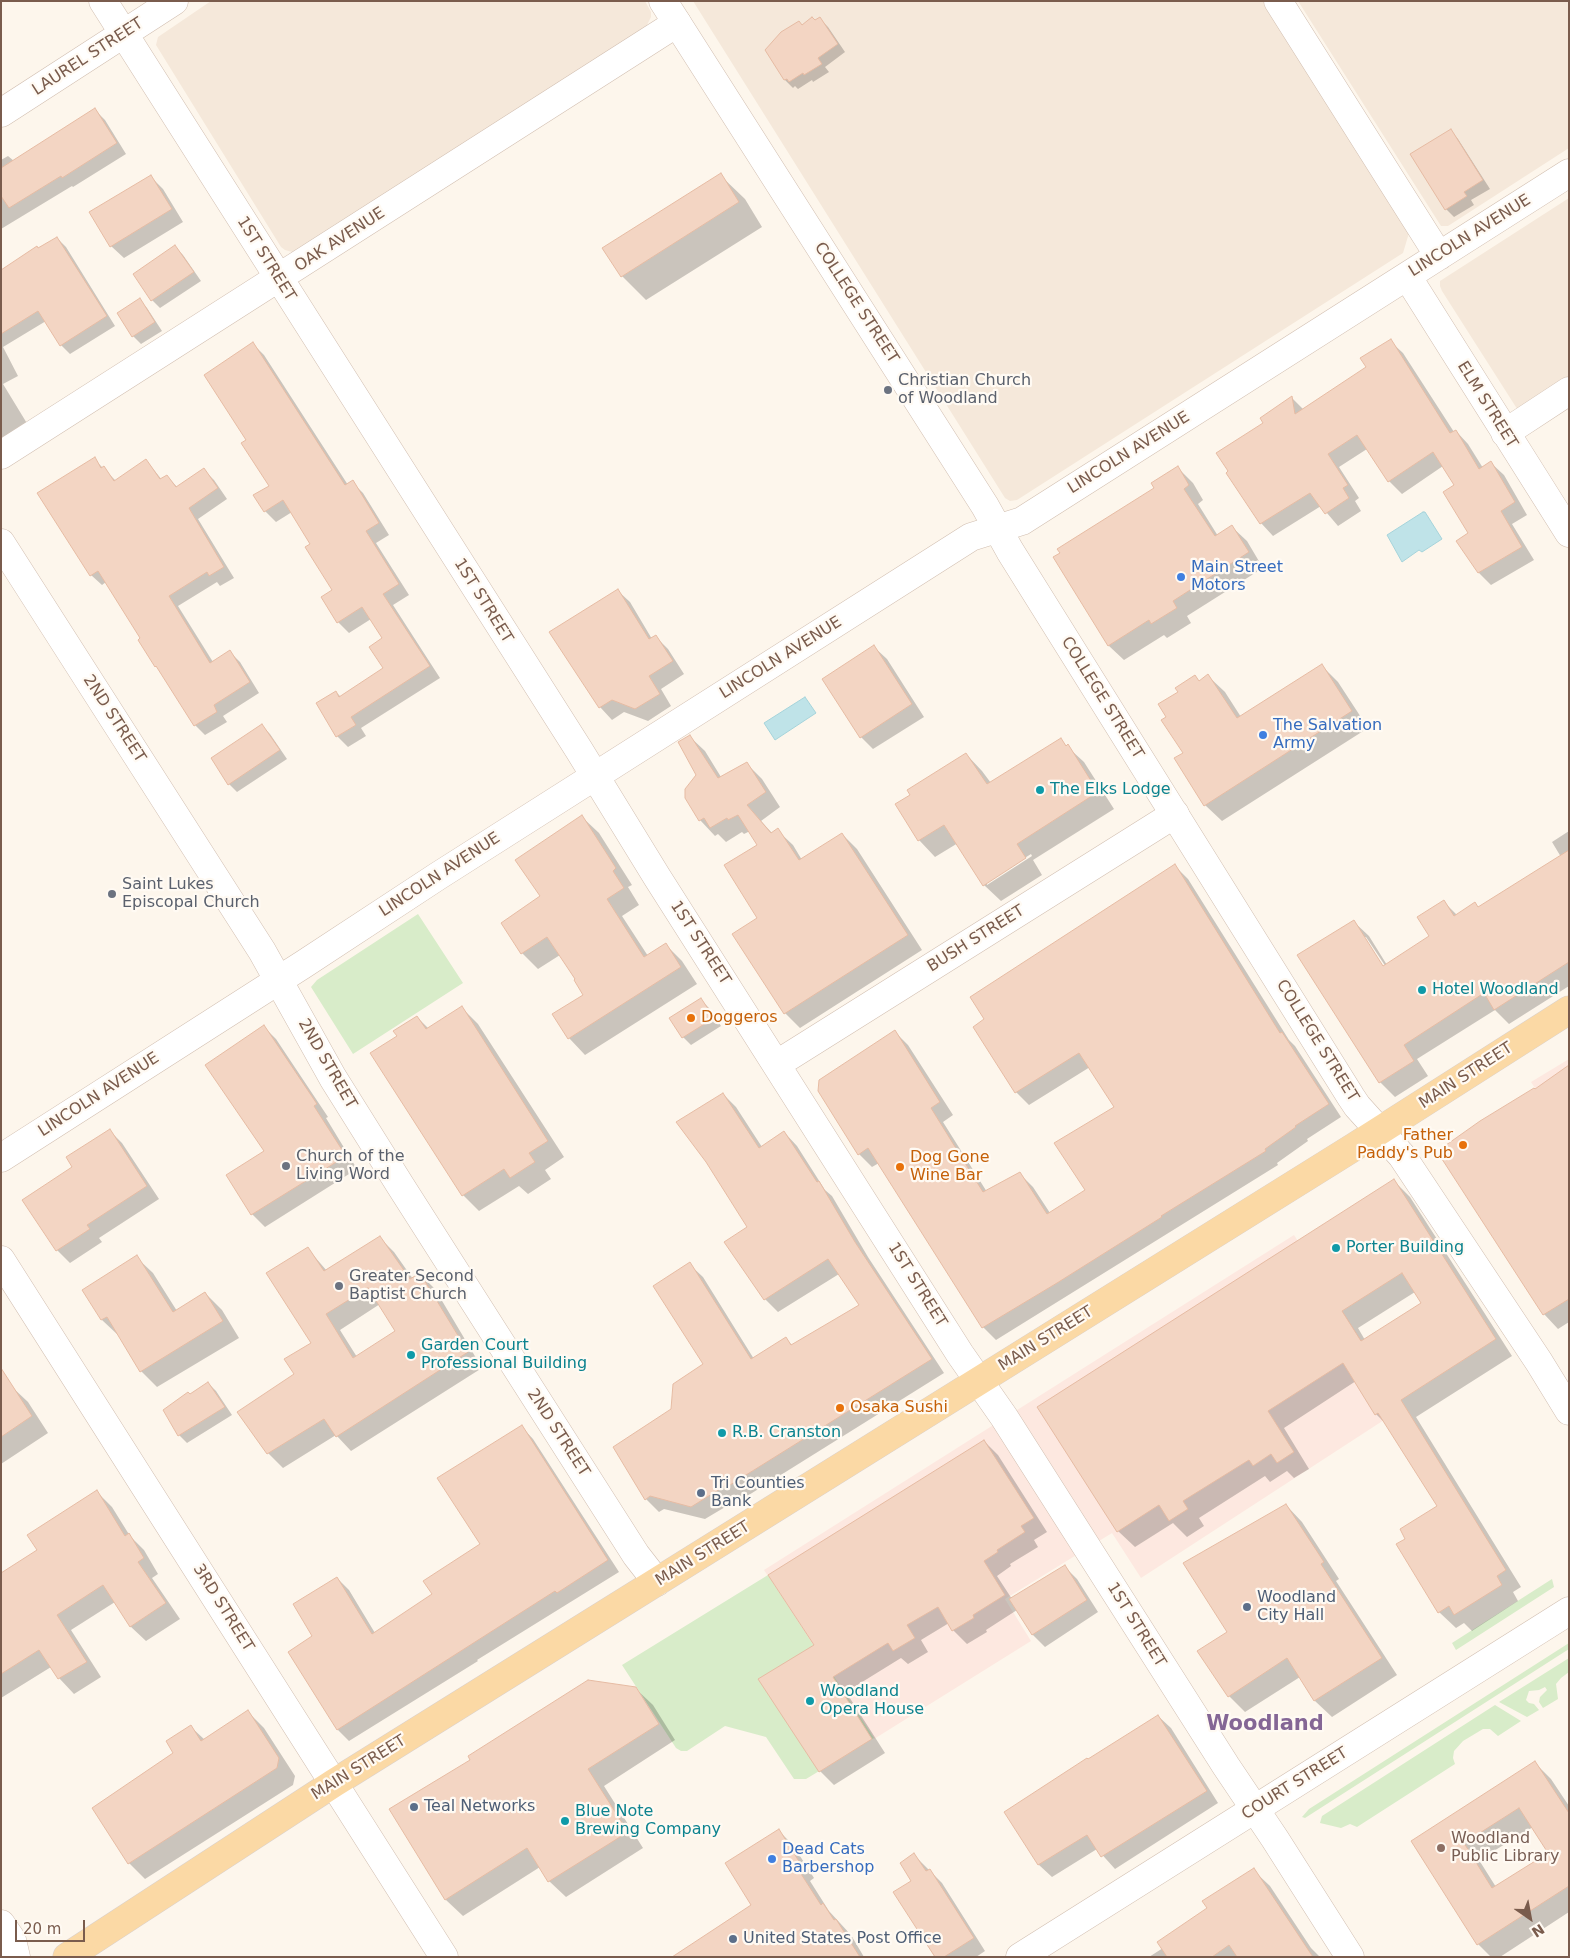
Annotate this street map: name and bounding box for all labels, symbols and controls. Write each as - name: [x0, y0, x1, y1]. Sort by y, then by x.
- street label: LAUREL STREET: [29, 14, 147, 100]
- street label: LINCOLN AVENUE: [1406, 191, 1534, 281]
- street label: OAK AVENUE: [291, 204, 389, 276]
- street label: 1ST STREET: [232, 213, 300, 305]
- street label: COLLEGE STREET: [810, 239, 902, 367]
- street label: ELM STREET: [1453, 358, 1521, 452]
- place label: Christian Church of Woodland: [898, 371, 1031, 409]
- marker: Christian Church of Woodland: [882, 384, 894, 396]
- street label: LINCOLN AVENUE: [1065, 408, 1193, 498]
- street label: 1ST STREET: [449, 555, 517, 647]
- place label: Main Street Motors: [1191, 558, 1283, 596]
- marker: Main Street Motors: [1175, 571, 1187, 583]
- street label: LINCOLN AVENUE: [717, 613, 845, 703]
- street label: COLLEGE STREET: [1057, 633, 1147, 763]
- street label: 2ND STREET: [79, 672, 149, 766]
- place label: The Salvation Army: [1273, 716, 1382, 754]
- marker: The Salvation Army: [1257, 729, 1269, 741]
- place label: The Elks Lodge: [1050, 780, 1171, 800]
- marker: The Elks Lodge: [1034, 784, 1046, 796]
- street label: LINCOLN AVENUE: [376, 829, 504, 921]
- place label: Saint Lukes Episcopal Church: [122, 875, 260, 913]
- marker: Saint Lukes Episcopal Church: [106, 888, 118, 900]
- street label: 1ST STREET: [666, 897, 734, 989]
- street label: BUSH STREET: [924, 901, 1028, 977]
- street label: COLLEGE STREET: [1272, 976, 1362, 1106]
- place label: Hotel Woodland: [1432, 980, 1559, 1000]
- marker: Hotel Woodland: [1416, 984, 1428, 996]
- place label: Doggeros: [701, 1008, 778, 1028]
- marker: Doggeros: [685, 1012, 697, 1024]
- street label: 2ND STREET: [294, 1016, 360, 1112]
- street label: MAIN STREET: [1416, 1039, 1516, 1113]
- street label: LINCOLN AVENUE: [35, 1049, 163, 1141]
- place label: Father Paddy's Pub: [1357, 1126, 1453, 1164]
- marker: Father Paddy's Pub: [1457, 1139, 1469, 1151]
- place label: Church of the Living Word: [296, 1147, 404, 1185]
- place label: Dog Gone Wine Bar: [910, 1148, 990, 1186]
- marker: Church of the Living Word: [280, 1160, 292, 1172]
- marker: Dog Gone Wine Bar: [894, 1161, 906, 1173]
- place label: Porter Building: [1346, 1238, 1464, 1258]
- street label: 1ST STREET: [883, 1239, 951, 1331]
- marker: Porter Building: [1330, 1242, 1342, 1254]
- place label: Greater Second Baptist Church: [349, 1267, 474, 1305]
- marker: Greater Second Baptist Church: [333, 1280, 345, 1292]
- street label: MAIN STREET: [995, 1302, 1097, 1376]
- place label: Garden Court Professional Building: [421, 1336, 587, 1374]
- marker: Garden Court Professional Building: [405, 1349, 417, 1361]
- street label: 2ND STREET: [523, 1386, 593, 1480]
- place label: Osaka Sushi: [850, 1398, 948, 1418]
- marker: Osaka Sushi: [834, 1402, 846, 1414]
- place label: R.B. Cranston: [732, 1423, 841, 1443]
- marker: R.B. Cranston: [716, 1427, 728, 1439]
- place label: Tri Counties Bank: [711, 1474, 805, 1512]
- marker: Tri Counties Bank: [695, 1487, 707, 1499]
- street label: MAIN STREET: [652, 1517, 754, 1591]
- street label: 3RD STREET: [188, 1561, 258, 1655]
- street label: 1ST STREET: [1102, 1579, 1170, 1671]
- place label: Woodland City Hall: [1257, 1588, 1336, 1626]
- marker: Woodland City Hall: [1241, 1601, 1253, 1613]
- place label: Woodland Opera House: [820, 1682, 924, 1720]
- marker: Woodland Opera House: [804, 1695, 816, 1707]
- district label: Woodland: [1206, 1712, 1324, 1738]
- street label: MAIN STREET: [308, 1731, 410, 1805]
- street label: COURT STREET: [1238, 1744, 1352, 1824]
- place label: Teal Networks: [424, 1797, 535, 1817]
- marker: Teal Networks: [408, 1801, 420, 1813]
- place label: Blue Note Brewing Company: [575, 1802, 721, 1840]
- marker: Blue Note Brewing Company: [559, 1815, 571, 1827]
- place label: Woodland Public Library: [1451, 1829, 1559, 1867]
- place label: Dead Cats Barbershop: [782, 1840, 874, 1878]
- marker: Woodland Public Library: [1435, 1842, 1447, 1854]
- marker: Dead Cats Barbershop: [766, 1853, 778, 1865]
- north arrow: [1505, 1893, 1555, 1943]
- scale bar: [18, 1910, 88, 1942]
- text: 20 m: [23, 1920, 61, 1938]
- text: N: [1529, 1921, 1547, 1940]
- place label: United States Post Office: [743, 1929, 942, 1949]
- marker: United States Post Office: [727, 1933, 739, 1945]

